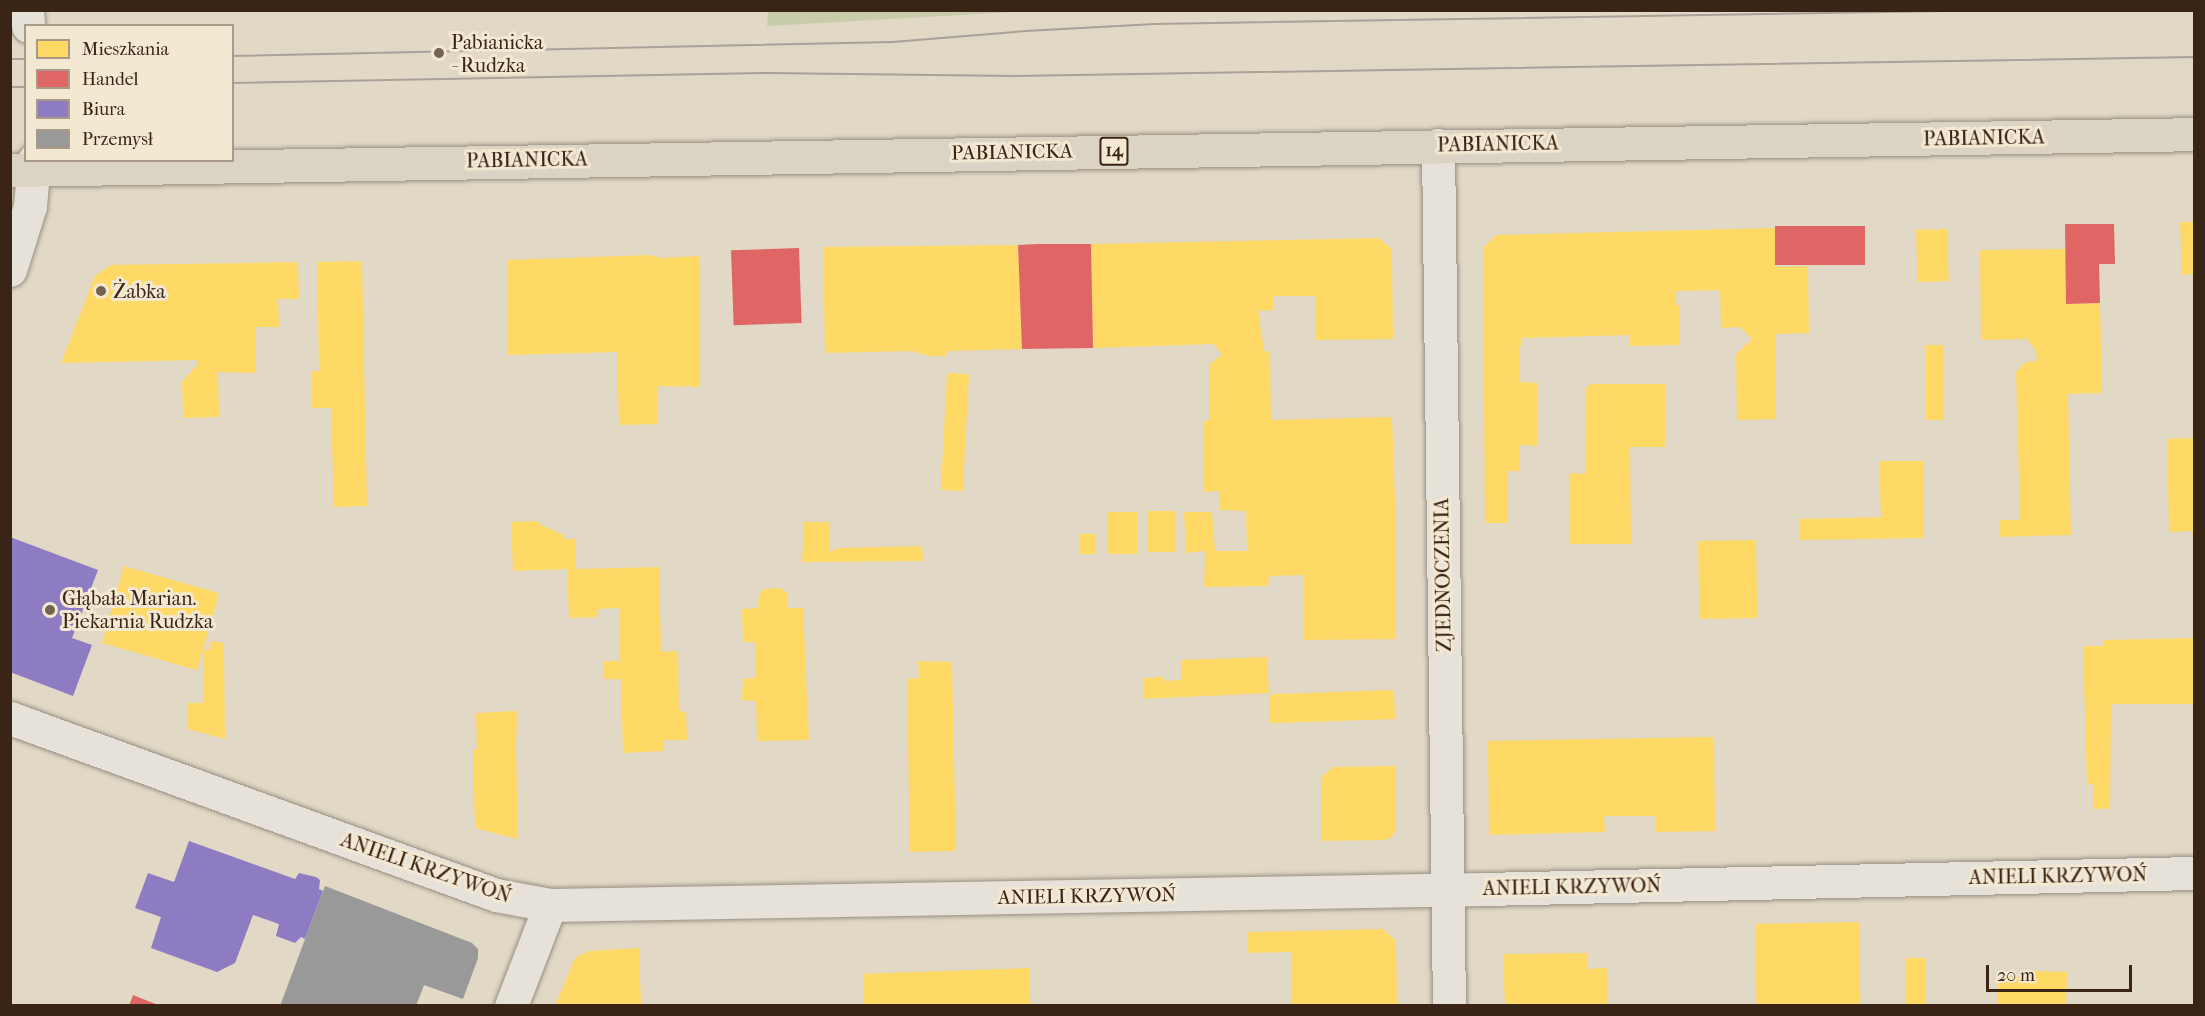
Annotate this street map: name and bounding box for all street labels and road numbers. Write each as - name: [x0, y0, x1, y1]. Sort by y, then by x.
- street label: PABIANICKA: [1923, 125, 2045, 151]
- street label: PABIANICKA: [1437, 131, 1559, 157]
- road number: 14: [1099, 136, 1129, 166]
- street label: PABIANICKA: [951, 139, 1073, 165]
- street label: PABIANICKA: [466, 147, 588, 173]
- street label: ZJEDNOCZENIA: [1430, 498, 1456, 652]
- street label: ANIELI KRZYWOŃ: [338, 828, 514, 908]
- street label: ANIELI KRZYWOŃ: [1968, 862, 2148, 890]
- street label: ANIELI KRZYWOŃ: [1482, 873, 1662, 901]
- street label: ANIELI KRZYWOŃ: [997, 882, 1177, 910]

